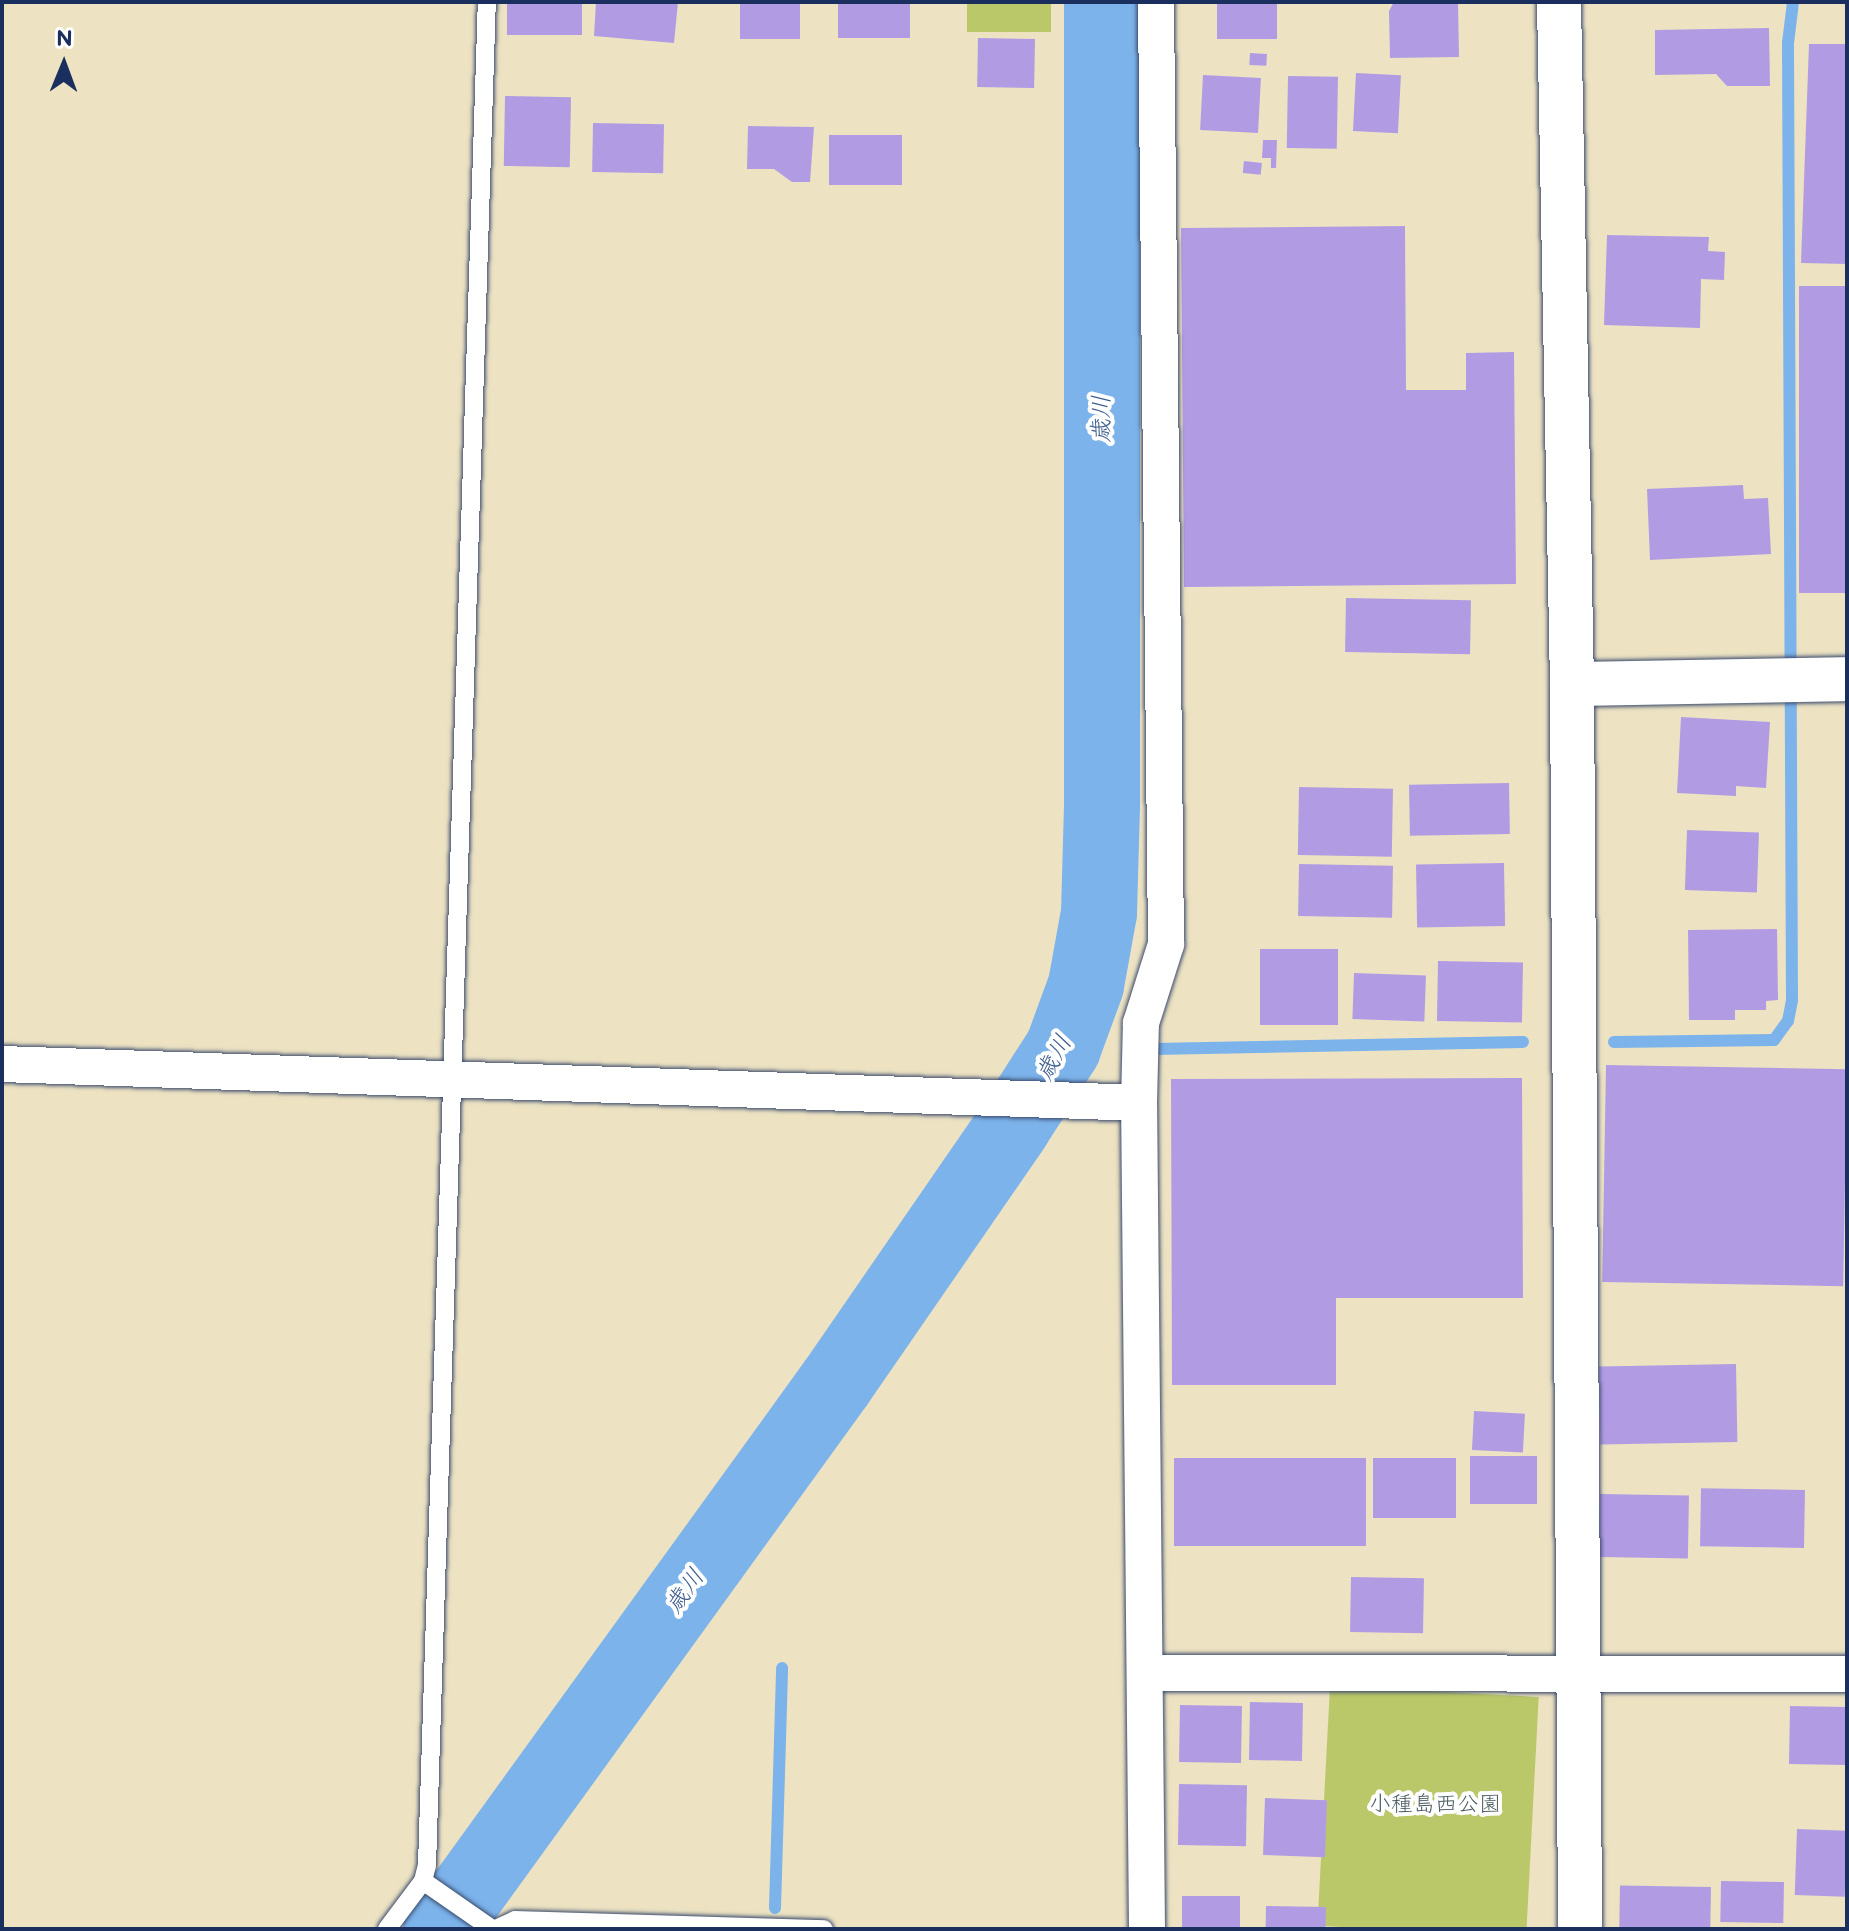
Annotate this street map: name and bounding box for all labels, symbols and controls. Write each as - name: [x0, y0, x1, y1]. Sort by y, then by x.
- north arrow: [24, 24, 104, 104]
- text: N: [56, 26, 73, 53]
- water label: 歳川: [1088, 395, 1116, 443]
- water label: 歳川: [1030, 1030, 1078, 1086]
- water label: 歳川: [659, 1563, 711, 1619]
- park label: 小種島西公園: [1369, 1792, 1501, 1818]

